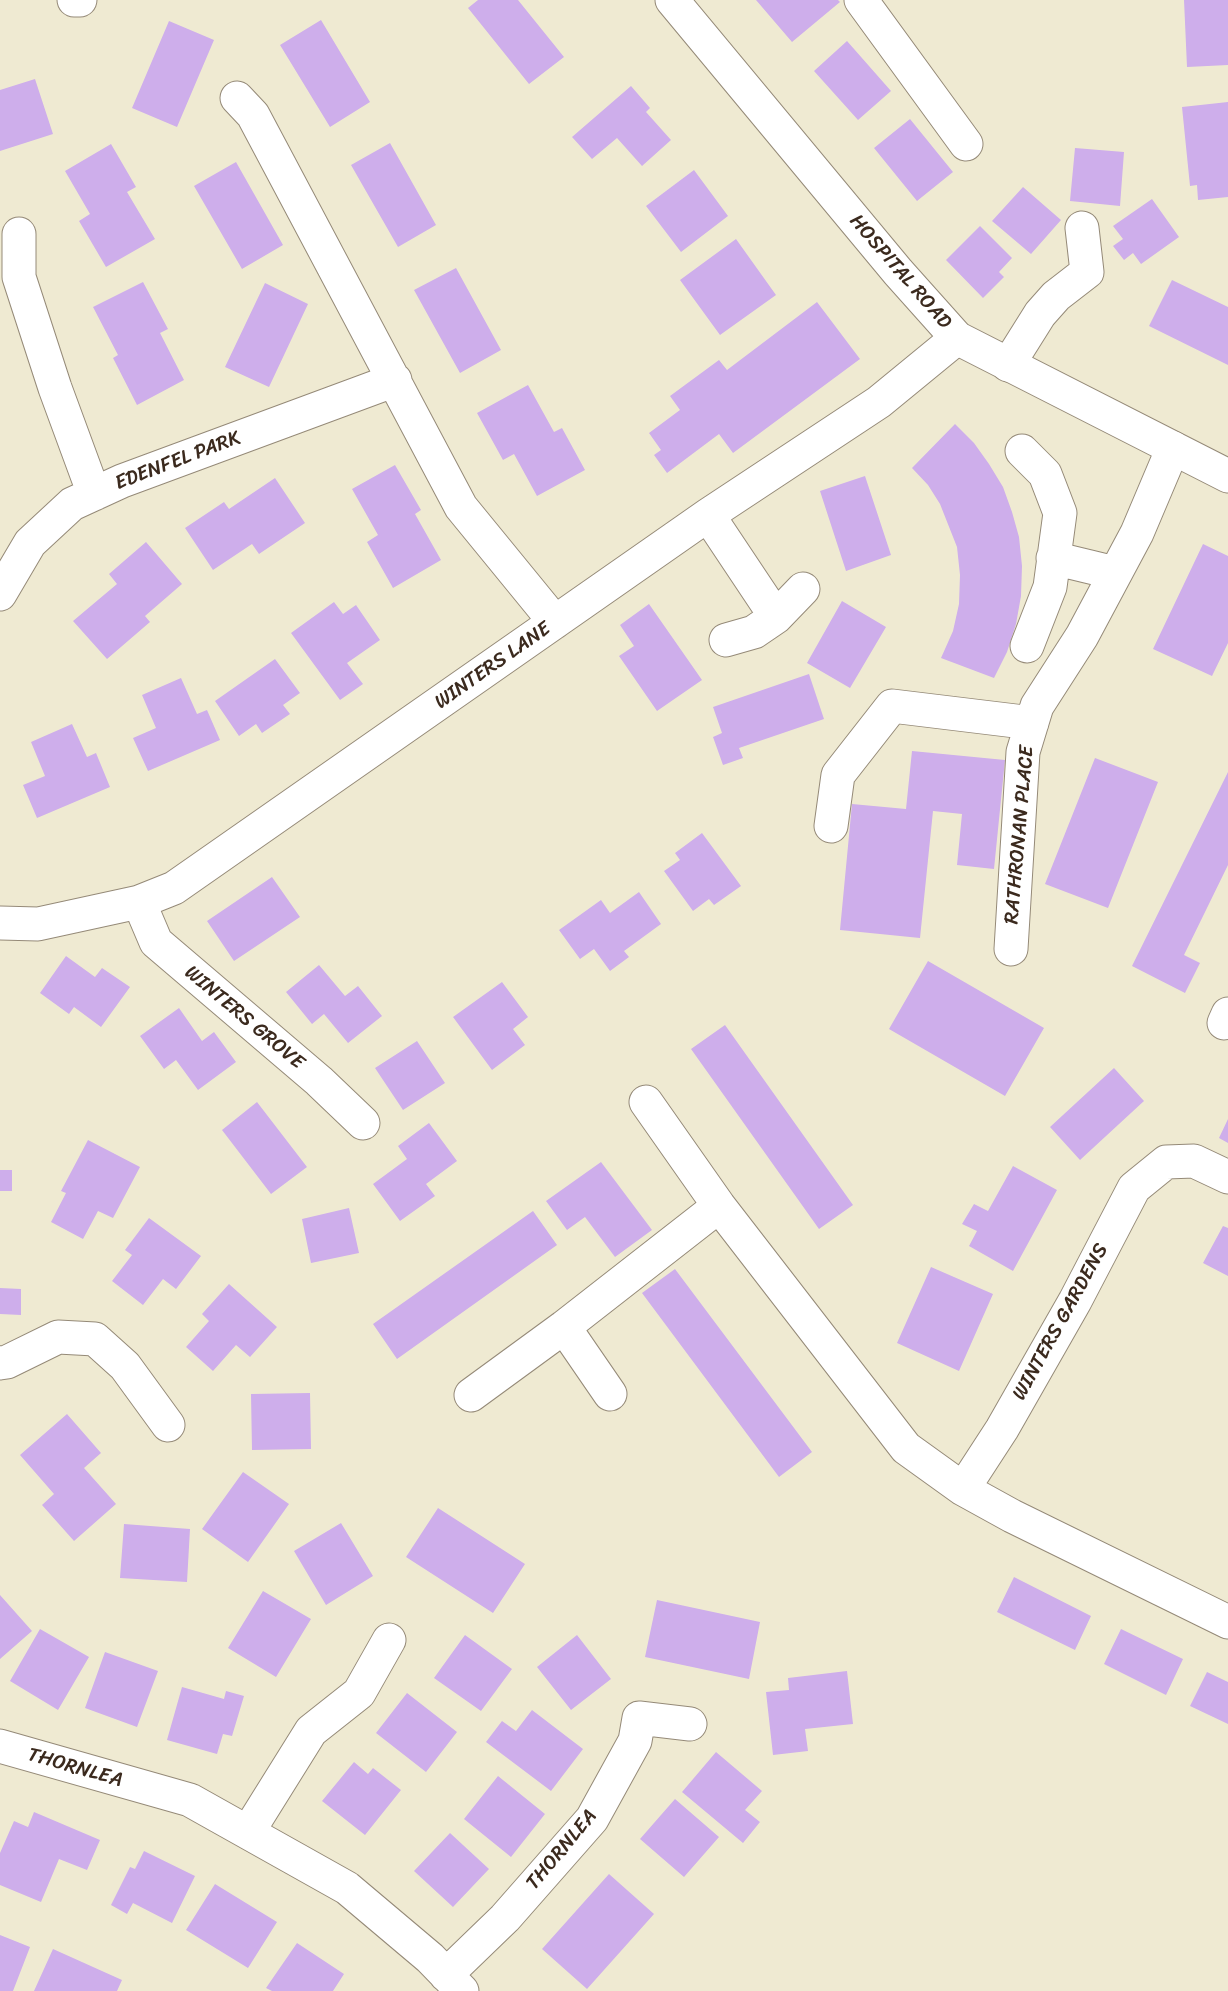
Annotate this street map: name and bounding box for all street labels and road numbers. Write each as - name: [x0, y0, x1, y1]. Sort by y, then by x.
- street label: HOSPITAL ROAD: [844, 210, 956, 334]
- street label: EDENFEL PARK: [112, 426, 244, 496]
- street label: WINTERS LANE: [430, 617, 556, 715]
- street label: RATHRONAN PLACE: [1000, 745, 1040, 925]
- street label: WINTERS GROVE: [179, 961, 309, 1075]
- street label: WINTERS GARDENS: [1008, 1239, 1114, 1405]
- street label: THORNLEA: [25, 1743, 125, 1793]
- street label: THORNLEA: [522, 1805, 602, 1895]

